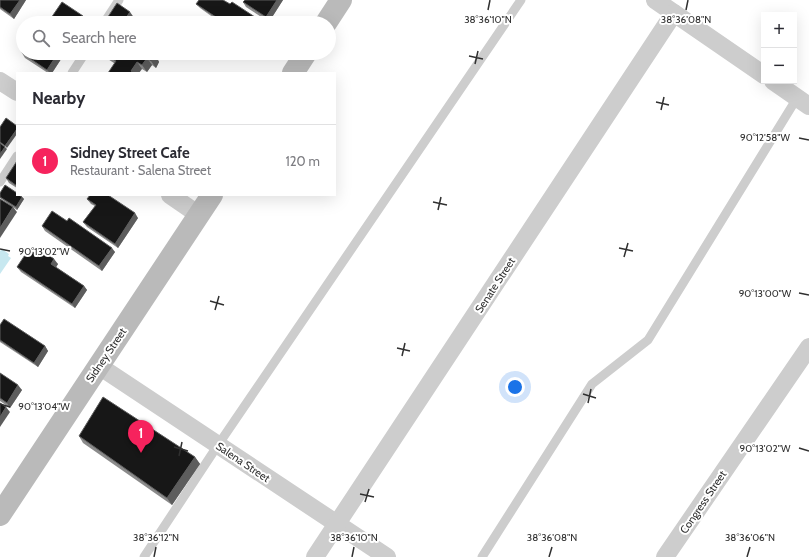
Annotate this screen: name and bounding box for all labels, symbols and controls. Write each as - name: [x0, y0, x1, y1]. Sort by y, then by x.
- map controls: [761, 12, 797, 84]
- button: +: [761, 12, 797, 48]
- text: 38°36'10"N: [464, 13, 512, 26]
- text: 38°36'08"N: [661, 13, 711, 26]
- search box: [16, 16, 336, 60]
- icon: search: [30, 27, 52, 49]
- text: Search here: [62, 29, 137, 47]
- button: −: [761, 48, 797, 84]
- text: Nearby: [32, 88, 85, 108]
- text: 90°12'58"W: [740, 131, 791, 144]
- text: Sidney Street Cafe: [70, 144, 190, 162]
- text: 1: [43, 153, 47, 169]
- text: 120 m: [286, 153, 320, 169]
- text: Restaurant · Salena Street: [70, 162, 211, 178]
- text: 90°13'02"W: [19, 245, 70, 258]
- street label: Senate Street: [472, 254, 518, 315]
- text: 90°13'00"W: [739, 287, 792, 300]
- street label: Sidney Street: [83, 325, 130, 385]
- your location: [505, 377, 525, 397]
- text: 90°13'04"W: [18, 400, 70, 413]
- pin: 1: [128, 420, 154, 453]
- street label: Salena Street: [213, 439, 273, 485]
- text: 90°13'02"W: [740, 442, 791, 455]
- street label: Congress Street: [677, 468, 729, 536]
- text: 38°36'12"N: [133, 531, 179, 544]
- text: 38°36'10"N: [330, 531, 378, 544]
- text: 38°36'08"N: [527, 531, 577, 544]
- text: 38°36'06"N: [725, 531, 775, 544]

